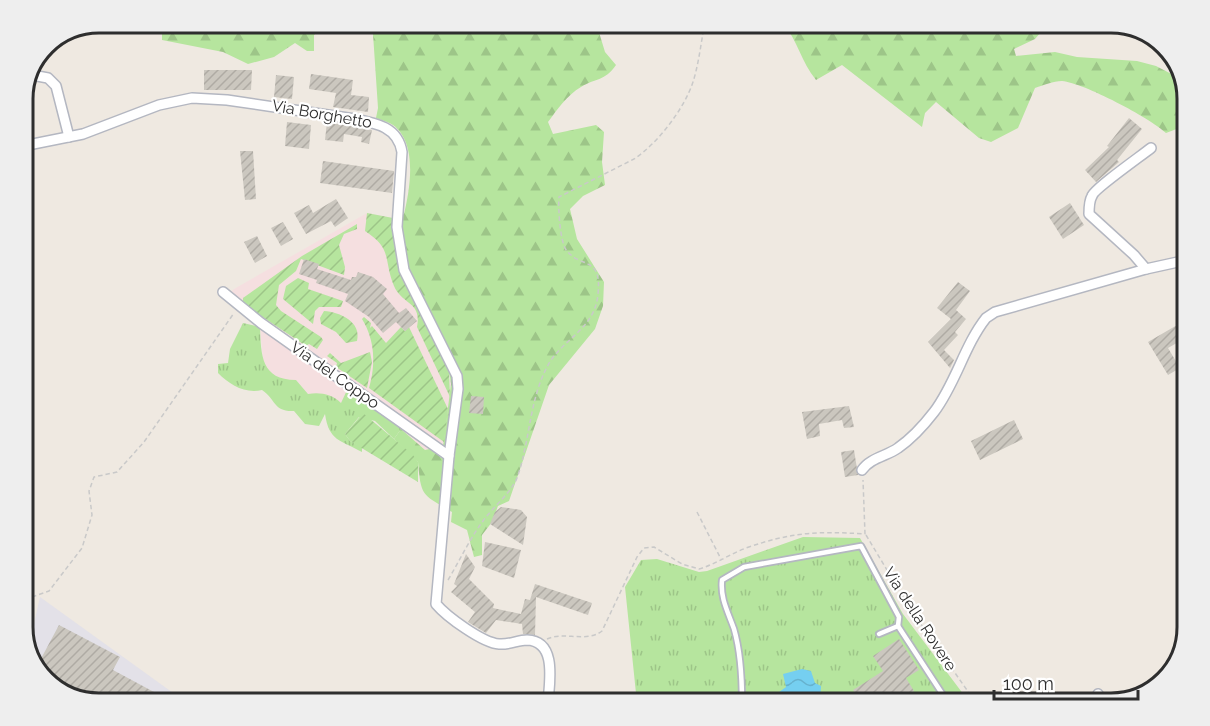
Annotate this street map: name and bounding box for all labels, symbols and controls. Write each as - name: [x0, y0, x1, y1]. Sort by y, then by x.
- street label: Via Borghetto: [270, 96, 374, 132]
- street label: Via del Coppo: [287, 337, 383, 413]
- street label: Via della Rovere: [879, 564, 961, 674]
- scale bar: [994, 663, 1138, 701]
- text: 100 m: [1003, 673, 1054, 694]

